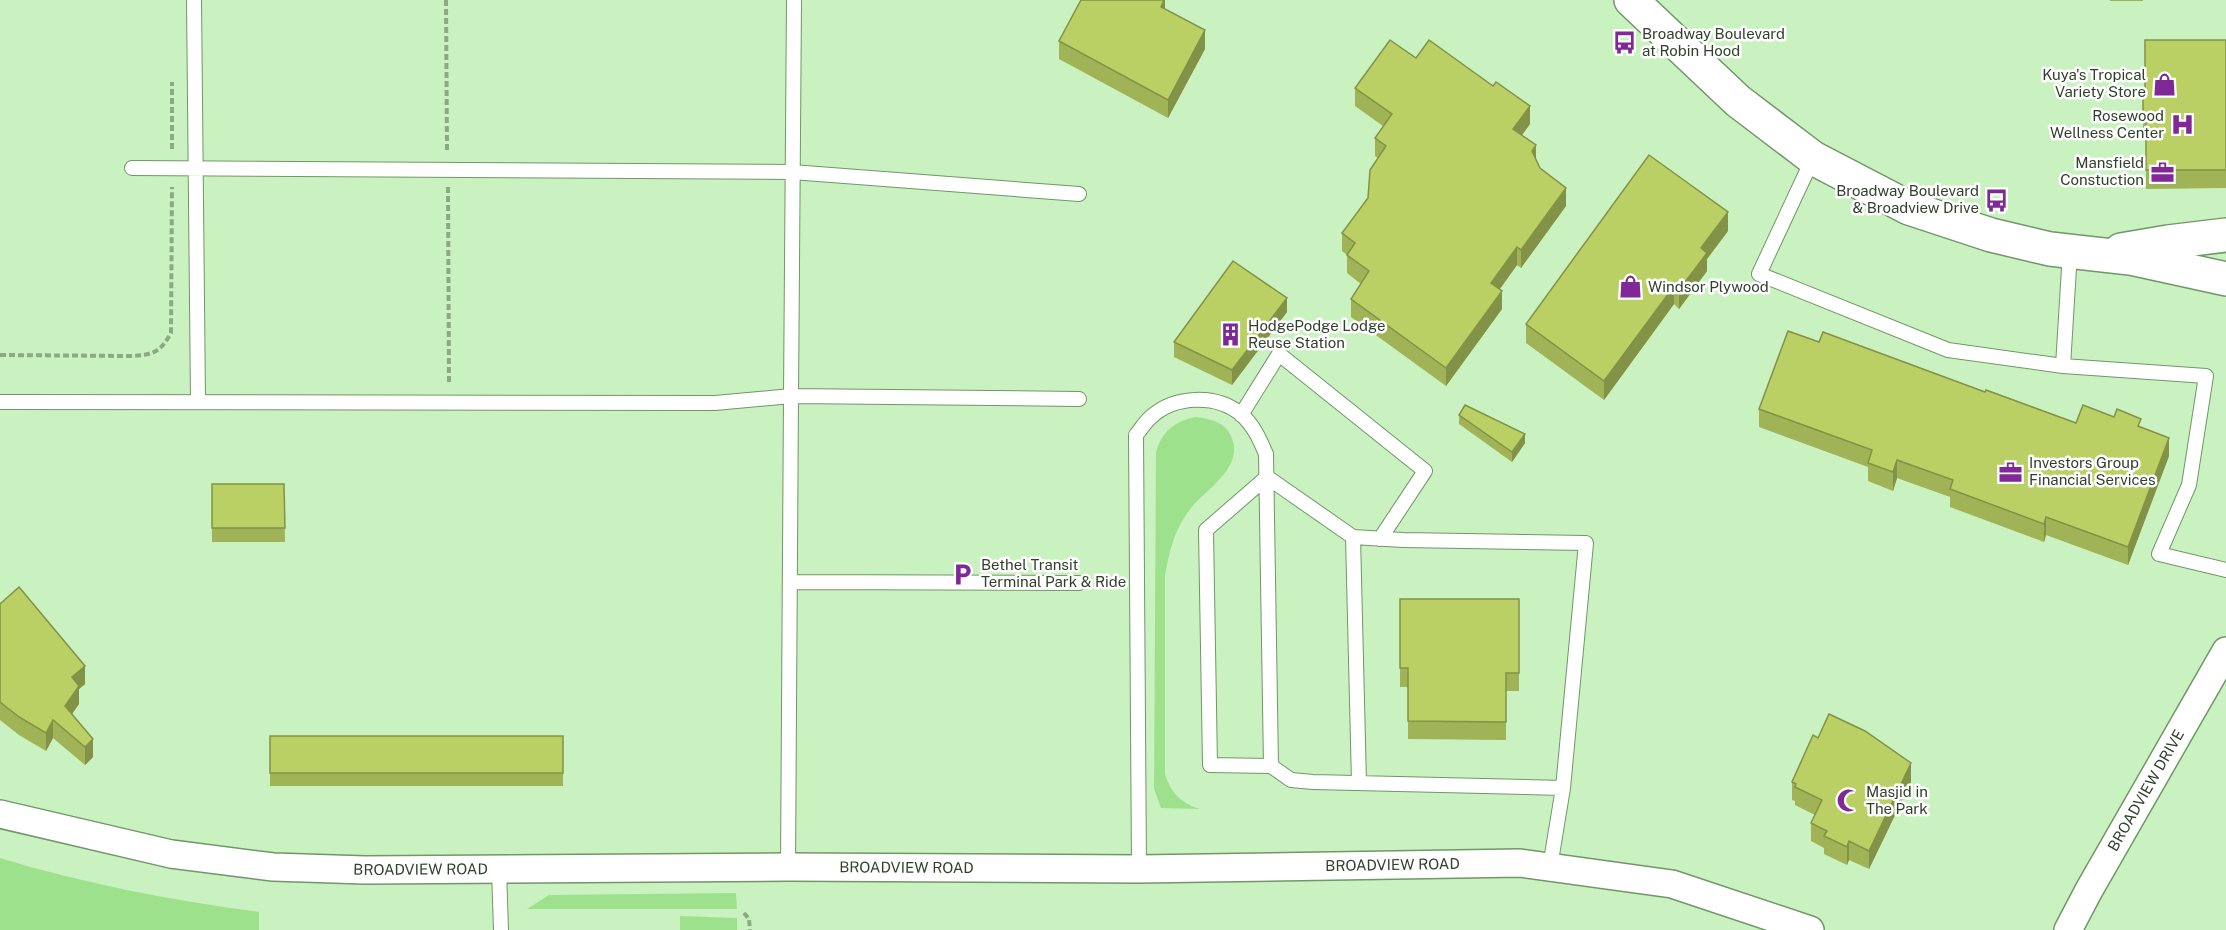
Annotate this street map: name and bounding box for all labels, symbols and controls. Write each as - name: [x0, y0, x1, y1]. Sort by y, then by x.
- place label: Broadway Boulevard at Robin Hood: [1642, 25, 1785, 59]
- bus stop icon: Broadway Boulevard at Robin Hood: [1611, 30, 1637, 56]
- place label: Kuya's Tropical Variety Store: [2042, 66, 2146, 100]
- shop icon: Kuya's Tropical Variety Store: [2151, 71, 2177, 97]
- place label: Rosewood Wellness Center: [2050, 107, 2164, 141]
- hospital icon: Rosewood Wellness Center: [2169, 112, 2195, 138]
- place label: Mansfield Constuction: [2060, 154, 2144, 188]
- office icon: Mansfield Constuction: [2149, 159, 2175, 185]
- place label: Broadway Boulevard & Broadview Drive: [1836, 182, 1979, 216]
- bus stop icon: Broadway Boulevard & Broadview Drive: [1984, 187, 2010, 213]
- shop icon: Windsor Plywood: [1617, 274, 1643, 300]
- place label: Windsor Plywood: [1648, 278, 1769, 295]
- place label: HodgePodge Lodge Reuse Station: [1248, 317, 1386, 351]
- building icon: HodgePodge Lodge Reuse Station: [1217, 322, 1243, 348]
- place label: Investors Group Financial Services: [2029, 454, 2156, 488]
- office icon: Investors Group Financial Services: [1998, 459, 2024, 485]
- place label: Bethel Transit Terminal Park & Ride: [981, 556, 1126, 590]
- parking icon: Bethel Transit Terminal Park & Ride: [950, 561, 976, 587]
- street label: BROADVIEW DRIVE: [2104, 726, 2187, 854]
- place label: Masjid in The Park: [1866, 783, 1928, 817]
- mosque icon: Masjid in The Park: [1835, 788, 1861, 814]
- street label: BROADVIEW ROAD: [1325, 855, 1460, 874]
- street label: BROADVIEW ROAD: [839, 858, 974, 876]
- street label: BROADVIEW ROAD: [353, 860, 488, 878]

